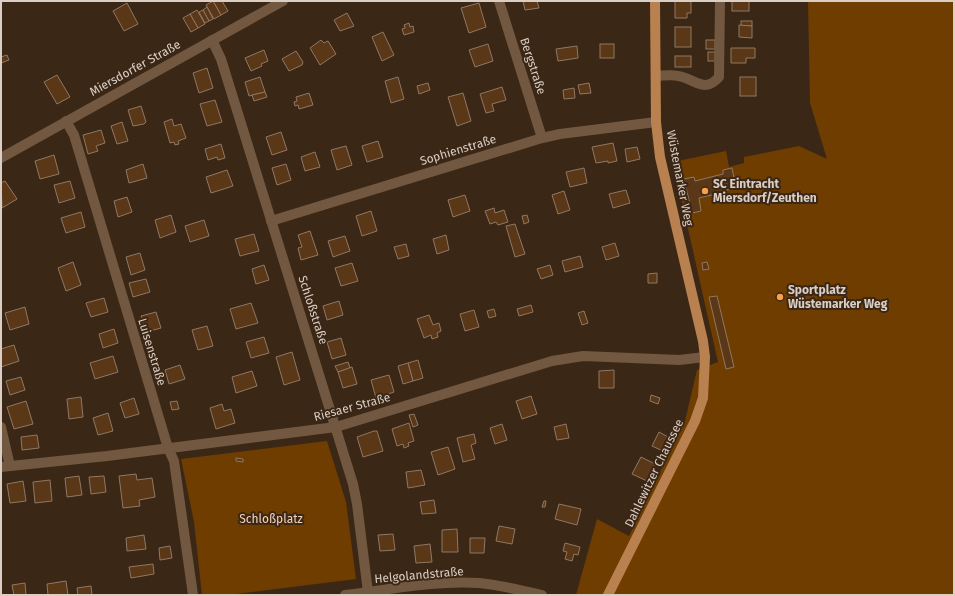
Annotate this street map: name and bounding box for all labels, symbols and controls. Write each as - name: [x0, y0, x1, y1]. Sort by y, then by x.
- street label: Bergstraße: [517, 36, 549, 96]
- street label: Miersdorfer Straße: [87, 37, 183, 99]
- street label: Wüstemarker Weg: [664, 129, 696, 228]
- street label: Sophienstraße: [418, 132, 498, 168]
- place label: SC Eintracht Miersdorf/Zeuthen: [713, 177, 817, 205]
- marker: SC Eintracht Miersdorf/Zeuthen: [700, 186, 710, 196]
- street label: Schloßstraße: [295, 274, 331, 346]
- place label: Sportplatz Wüstemarker Weg: [788, 283, 888, 311]
- marker: Sportplatz Wüstemarker Weg: [775, 292, 785, 302]
- street label: Luisenstraße: [135, 317, 169, 387]
- street label: Riesaer Straße: [312, 390, 392, 424]
- street label: Dahlewitzer Chaussee: [622, 417, 686, 529]
- park label: Schloßplatz: [239, 512, 303, 526]
- street label: Helgolandstraße: [374, 564, 464, 586]

